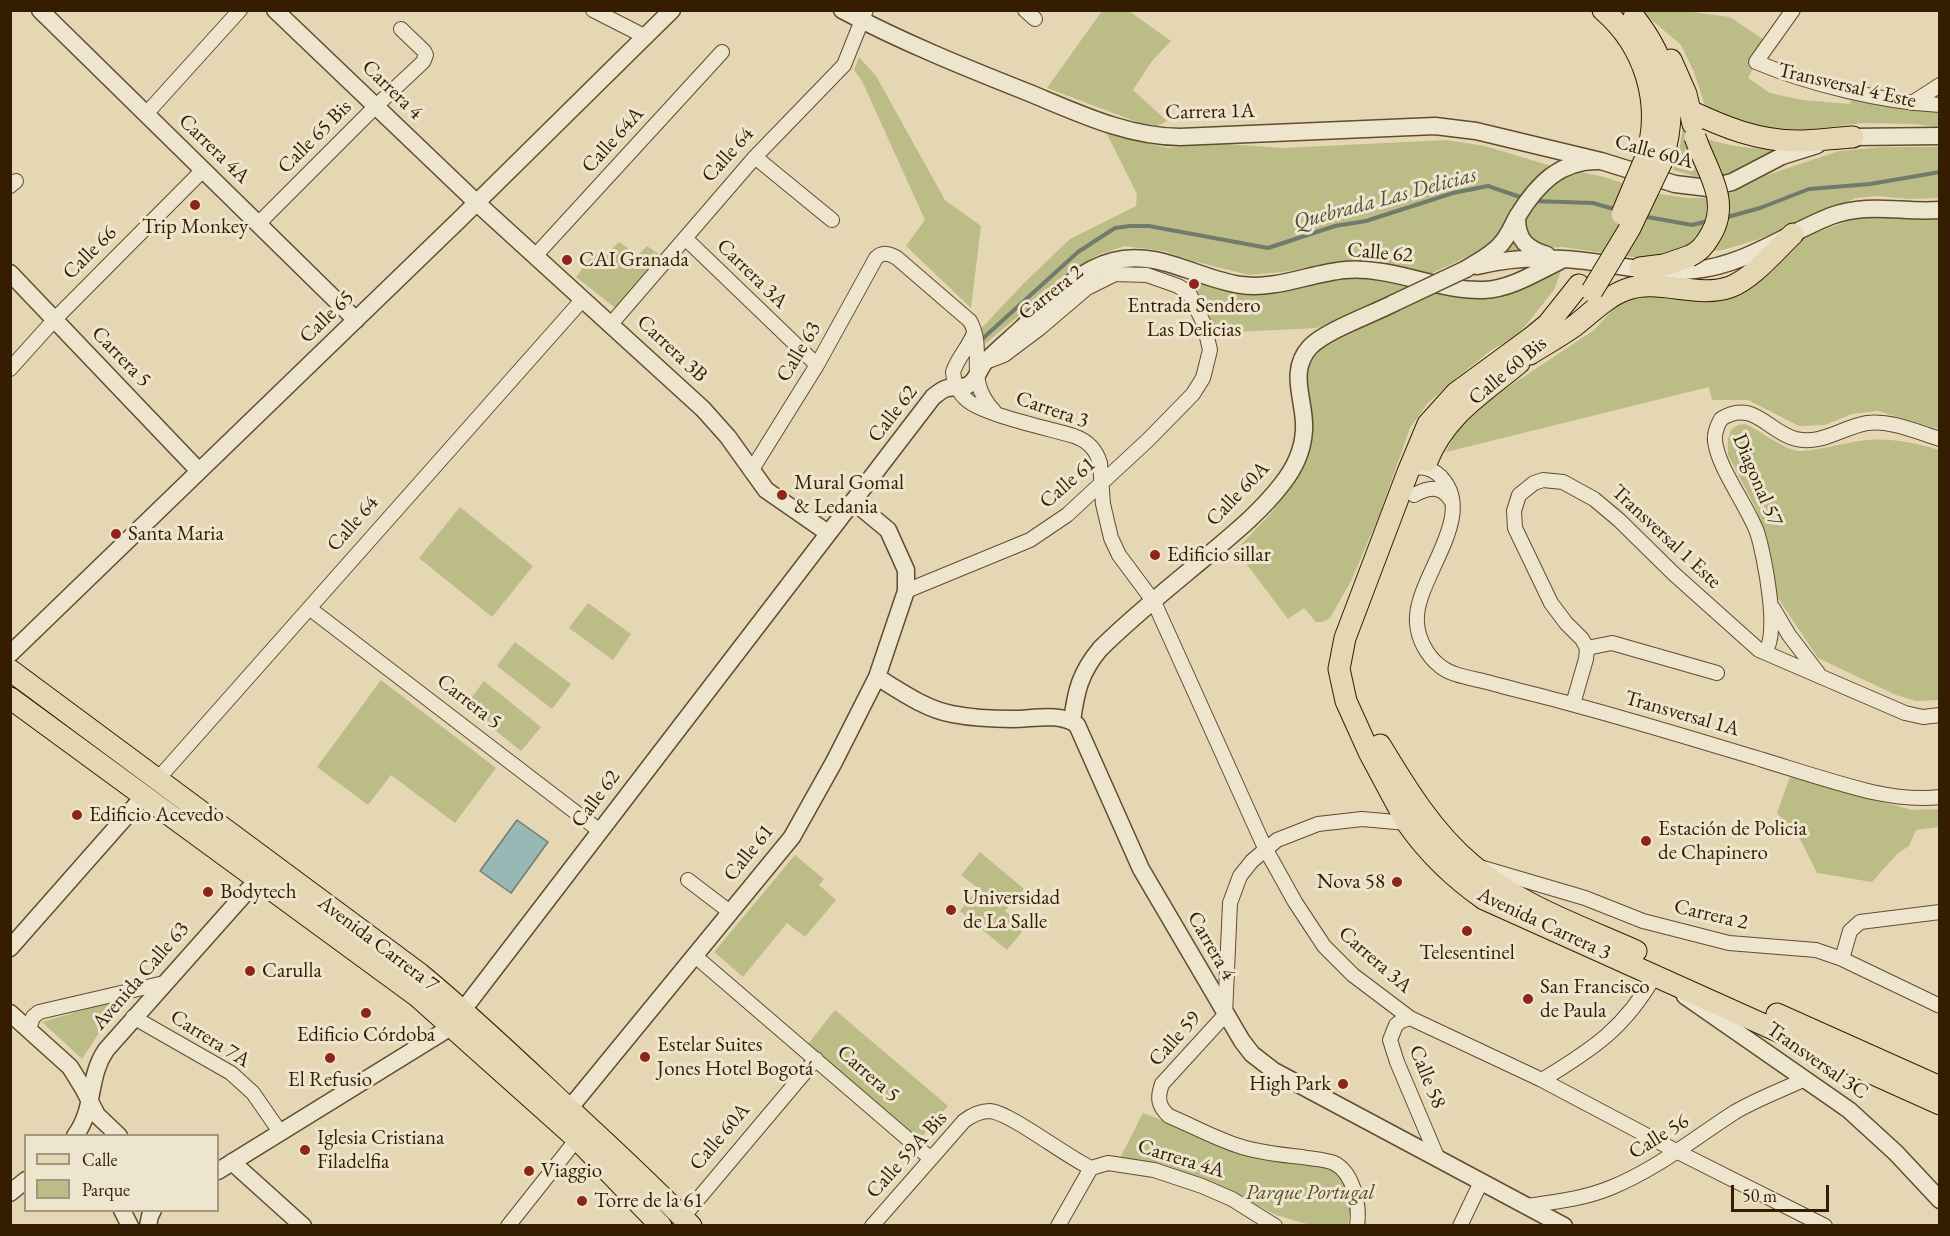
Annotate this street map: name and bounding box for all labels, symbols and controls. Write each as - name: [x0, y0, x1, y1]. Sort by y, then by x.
- street label: Carrera 4: [356, 55, 428, 125]
- street label: Transversal 4 Este: [1775, 58, 1919, 114]
- street label: Calle 65 Bis: [273, 95, 357, 179]
- street label: Carrera 1A: [1165, 99, 1255, 125]
- street label: Calle 64A: [577, 102, 649, 178]
- street label: Carrera 4A: [173, 109, 255, 189]
- street label: Calle 64: [697, 122, 759, 188]
- street label: Calle 60A: [1612, 129, 1696, 175]
- water label: Quebrada Las Delicias: [1291, 162, 1479, 236]
- marker: Trip Monkey: [188, 198, 202, 212]
- place label: Trip Monkey: [142, 214, 248, 240]
- street label: Calle 66: [58, 221, 122, 285]
- street label: Carrera 3A: [711, 234, 793, 314]
- street label: Calle 62: [1346, 238, 1414, 268]
- place label: CAI Granada: [579, 247, 689, 273]
- marker: CAI Granada: [560, 253, 574, 267]
- street label: Carrera 2: [1014, 260, 1088, 326]
- marker: Entrada Sendero Las Delicias: [1187, 277, 1201, 291]
- street label: Calle 65: [295, 285, 359, 349]
- place label: Entrada Sendero Las Delicias: [1127, 293, 1261, 343]
- street label: Carrera 3B: [631, 310, 713, 388]
- street label: Calle 63: [771, 317, 827, 387]
- street label: Carrera 5: [86, 321, 156, 393]
- street label: Calle 60 Bis: [1464, 331, 1552, 411]
- street label: Calle 62: [863, 380, 923, 448]
- street label: Carrera 3: [1012, 386, 1092, 434]
- street label: Diagonal 57: [1726, 430, 1788, 530]
- street label: Calle 61: [1035, 452, 1101, 514]
- street label: Calle 60A: [1201, 456, 1275, 532]
- place label: Mural Gomal & Ledania: [794, 470, 904, 520]
- street label: Transversal 1 Este: [1606, 480, 1726, 594]
- marker: Mural Gomal & Ledania: [775, 488, 789, 502]
- street label: Calle 64: [322, 491, 384, 557]
- place label: Santa Maria: [128, 521, 224, 547]
- marker: Santa Maria: [109, 527, 123, 541]
- place label: Edificio sillar: [1167, 542, 1271, 568]
- marker: Edificio sillar: [1148, 548, 1162, 562]
- street label: Carrera 5: [432, 669, 506, 735]
- street label: Transversal 1A: [1622, 686, 1742, 742]
- street label: Calle 62: [566, 765, 626, 833]
- place label: Edificio Acevedo: [89, 802, 224, 828]
- marker: Edificio Acevedo: [70, 808, 84, 822]
- place label: Estación de Policia de Chapinero: [1658, 816, 1807, 866]
- street label: Calle 61: [718, 819, 780, 887]
- marker: Estación de Policia de Chapinero: [1639, 834, 1653, 848]
- place label: Nova 58: [1317, 869, 1385, 895]
- marker: Nova 58: [1390, 875, 1404, 889]
- place label: Bodytech: [220, 879, 296, 905]
- street label: Avenida Carrera 3: [1473, 882, 1615, 966]
- marker: Bodytech: [201, 885, 215, 899]
- place label: Universidad de La Salle: [963, 885, 1060, 935]
- street label: Avenida Carrera 7: [313, 890, 443, 998]
- street label: Carrera 2: [1672, 894, 1750, 936]
- marker: Universidad de La Salle: [944, 903, 958, 917]
- street label: Carrera 4: [1181, 907, 1241, 985]
- street label: Avenida Calle 63: [87, 917, 195, 1035]
- street label: Carrera 3A: [1333, 921, 1417, 999]
- marker: Telesentinel: [1460, 924, 1474, 938]
- place label: Telesentinel: [1419, 940, 1515, 966]
- place label: Carulla: [262, 958, 322, 984]
- marker: Carulla: [243, 964, 257, 978]
- place label: San Francisco de Paula: [1540, 974, 1650, 1024]
- marker: San Francisco de Paula: [1521, 992, 1535, 1006]
- street label: Carrera 7A: [165, 1005, 255, 1073]
- marker: Edificio Córdoba: [359, 1006, 373, 1020]
- street label: Calle 59: [1144, 1006, 1206, 1072]
- street label: Transversal 3C: [1761, 1017, 1873, 1105]
- place label: Edificio Córdoba: [297, 1022, 435, 1048]
- place label: Estelar Suites Jones Hotel Bogotá: [657, 1032, 813, 1082]
- street label: Carrera 5: [831, 1040, 905, 1108]
- street label: Calle 58: [1403, 1042, 1451, 1112]
- marker: Estelar Suites Jones Hotel Bogotá: [638, 1050, 652, 1064]
- marker: El Refusio: [323, 1051, 337, 1065]
- place label: El Refusio: [288, 1067, 372, 1093]
- place label: High Park: [1249, 1071, 1331, 1097]
- marker: High Park: [1336, 1077, 1350, 1091]
- street label: Calle 60A: [684, 1098, 756, 1176]
- street label: Calle 59A Bis: [861, 1106, 953, 1204]
- street label: Calle 56: [1624, 1109, 1694, 1165]
- place label: Iglesia Cristiana Filadelfia: [317, 1125, 444, 1175]
- legend: [24, 1134, 219, 1212]
- street label: Carrera 4A: [1134, 1134, 1228, 1184]
- marker: Iglesia Cristiana Filadelfia: [298, 1143, 312, 1157]
- text: Calle: [82, 1148, 118, 1171]
- place label: Viaggio: [541, 1158, 602, 1184]
- marker: Viaggio: [522, 1164, 536, 1178]
- scale bar: [1734, 1173, 1832, 1211]
- text: Parque: [82, 1178, 130, 1201]
- park label: Parque Portugal: [1245, 1180, 1375, 1206]
- text: 50 m: [1742, 1184, 1777, 1207]
- place label: Torre de la 61: [594, 1188, 703, 1214]
- marker: Torre de la 61: [575, 1194, 589, 1208]

